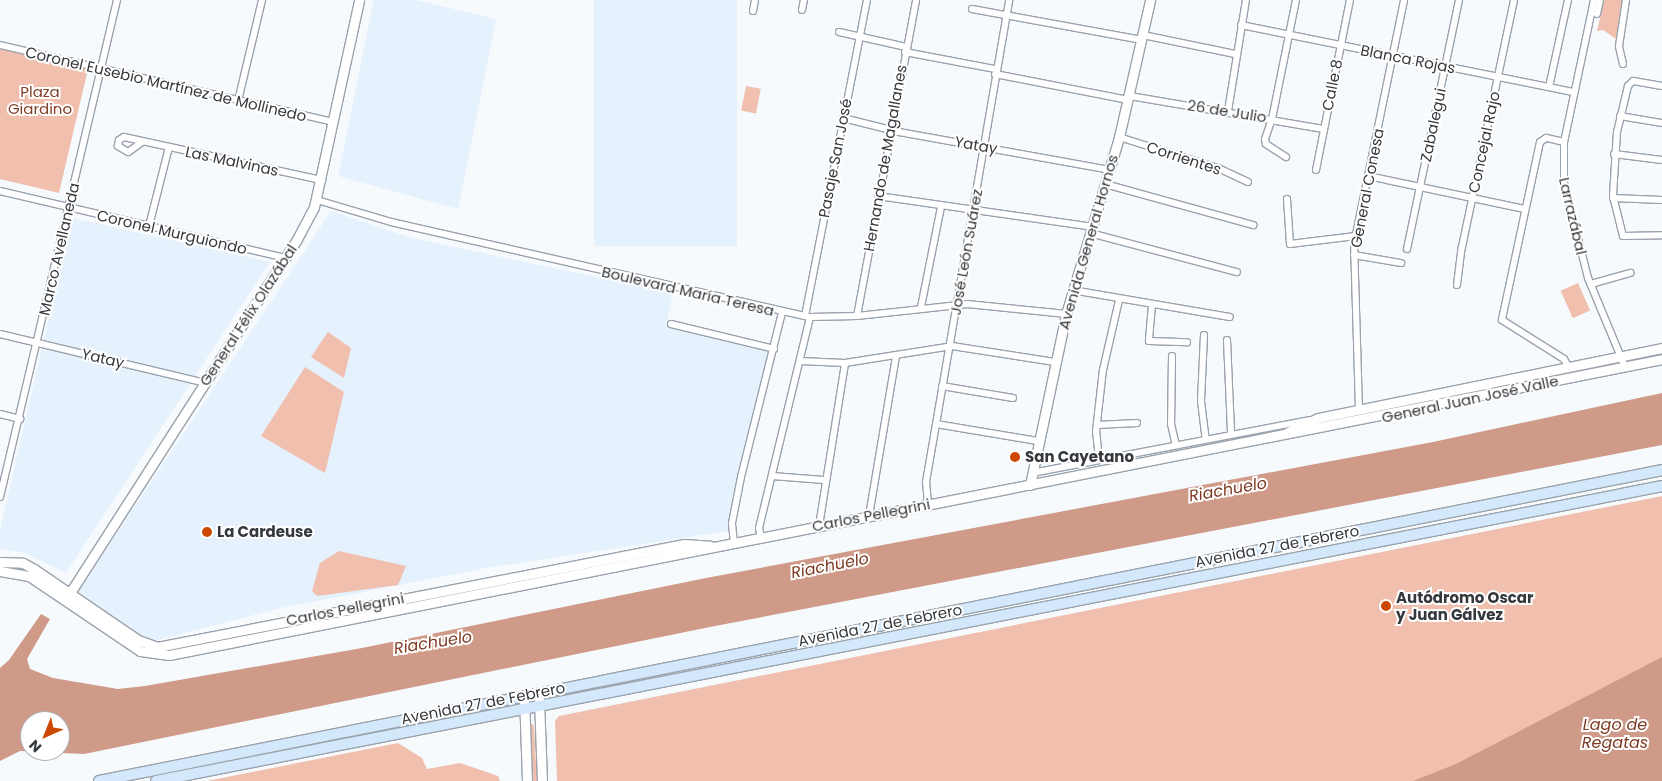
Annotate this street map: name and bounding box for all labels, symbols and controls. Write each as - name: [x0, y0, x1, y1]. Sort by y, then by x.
- street label: Blanca Rojas: [1359, 41, 1457, 77]
- street label: Coronel Eusebio Martínez de Mollinedo: [24, 43, 308, 125]
- street label: Calle 8: [1318, 58, 1346, 112]
- street label: Hernando de Magallanes: [860, 63, 910, 253]
- park label: Plaza Giardino: [8, 82, 72, 117]
- street label: Zabalegui: [1416, 86, 1450, 164]
- street label: Concejal Rajo: [1464, 90, 1504, 194]
- street label: 26 de Julio: [1186, 96, 1268, 126]
- street label: Pasaje San José: [815, 97, 855, 219]
- street label: General Conesa: [1347, 127, 1387, 249]
- street label: Yatay: [953, 132, 999, 158]
- street label: Corrientes: [1144, 137, 1224, 179]
- street label: Las Malvinas: [184, 142, 280, 180]
- street label: Avenida General Hornos: [1054, 152, 1122, 332]
- street label: Larrazábal: [1555, 176, 1591, 256]
- street label: Marco Avellaneda: [35, 181, 83, 317]
- street label: José León Suárez: [946, 187, 986, 317]
- street label: Coronel Murguiondo: [95, 206, 249, 258]
- street label: General Félix Olazábal: [195, 241, 301, 389]
- street label: Boulevard María Teresa: [600, 262, 776, 320]
- street label: Yatay: [80, 344, 126, 372]
- street label: General Juan José Valle: [1380, 371, 1560, 427]
- place label: San Cayetano: [1025, 448, 1134, 466]
- marker: San Cayetano: [1009, 451, 1021, 463]
- water label: Riachuelo: [1188, 474, 1268, 506]
- street label: Carlos Pellegrini: [810, 495, 932, 535]
- street label: Avenida 27 de Febrero: [1193, 521, 1361, 571]
- place label: La Cardeuse: [217, 523, 313, 541]
- marker: La Cardeuse: [201, 526, 213, 538]
- water label: Riachuelo: [790, 549, 870, 583]
- place label: Autódromo Oscar y Juan Gálvez: [1396, 588, 1533, 623]
- street label: Carlos Pellegrini: [284, 589, 406, 629]
- street label: Avenida 27 de Febrero: [796, 600, 964, 650]
- marker: Autódromo Oscar y Juan Gálvez: [1380, 600, 1392, 612]
- water label: Riachuelo: [393, 627, 473, 659]
- street label: Avenida 27 de Febrero: [399, 678, 567, 728]
- north arrow: [20, 711, 70, 761]
- water label: Lago de Regatas: [1582, 715, 1648, 753]
- text: N: [25, 735, 46, 757]

